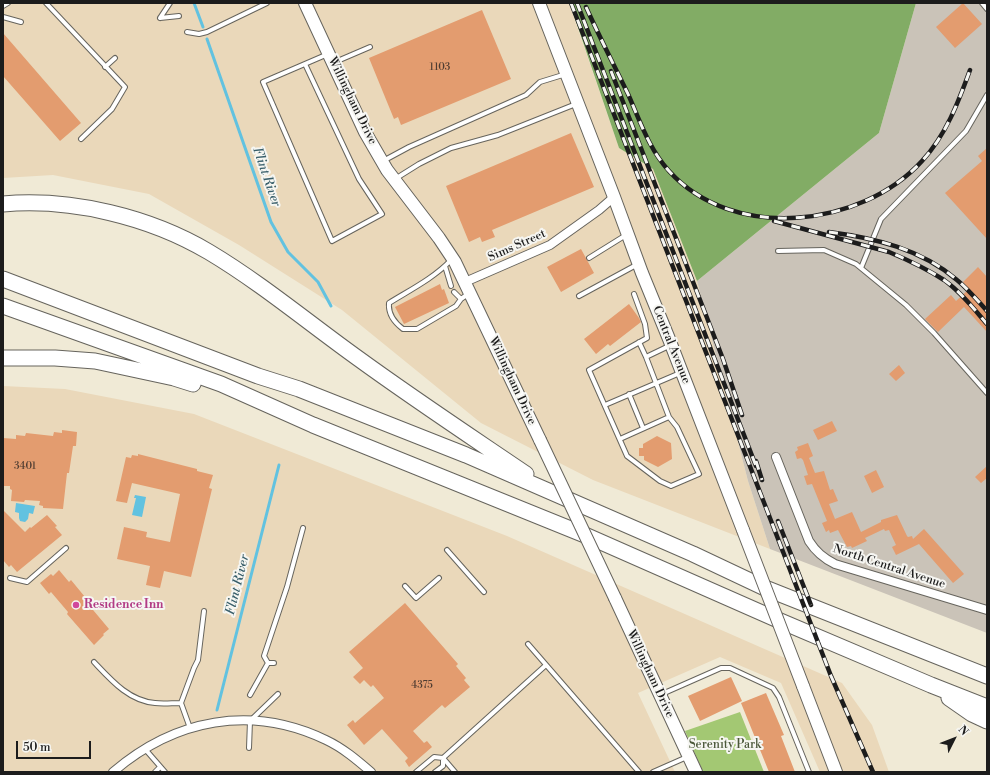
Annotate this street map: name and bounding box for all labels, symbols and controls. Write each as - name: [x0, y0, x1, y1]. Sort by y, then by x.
- street label: Willingham Drive: [325, 55, 379, 147]
- house number: 1103: [430, 62, 450, 74]
- water label: Flint River: [249, 145, 283, 209]
- street label: Sims Street: [486, 227, 548, 265]
- street label: Central Avenue: [649, 304, 693, 386]
- street label: Willingham Drive: [485, 335, 539, 427]
- house number: 3401: [14, 461, 36, 473]
- street label: North Central Avenue: [831, 542, 947, 592]
- water label: Flint River: [223, 553, 253, 617]
- place label: Residence Inn: [84, 598, 163, 612]
- marker: Residence Inn: [71, 600, 81, 610]
- street label: Willingham Drive: [623, 628, 677, 720]
- house number: 4375: [411, 680, 433, 692]
- north arrow: [934, 719, 974, 759]
- text: N: [955, 723, 971, 739]
- scale bar: [18, 733, 93, 759]
- park label: Serenity Park: [689, 738, 761, 752]
- text: 50 m: [23, 740, 51, 755]

